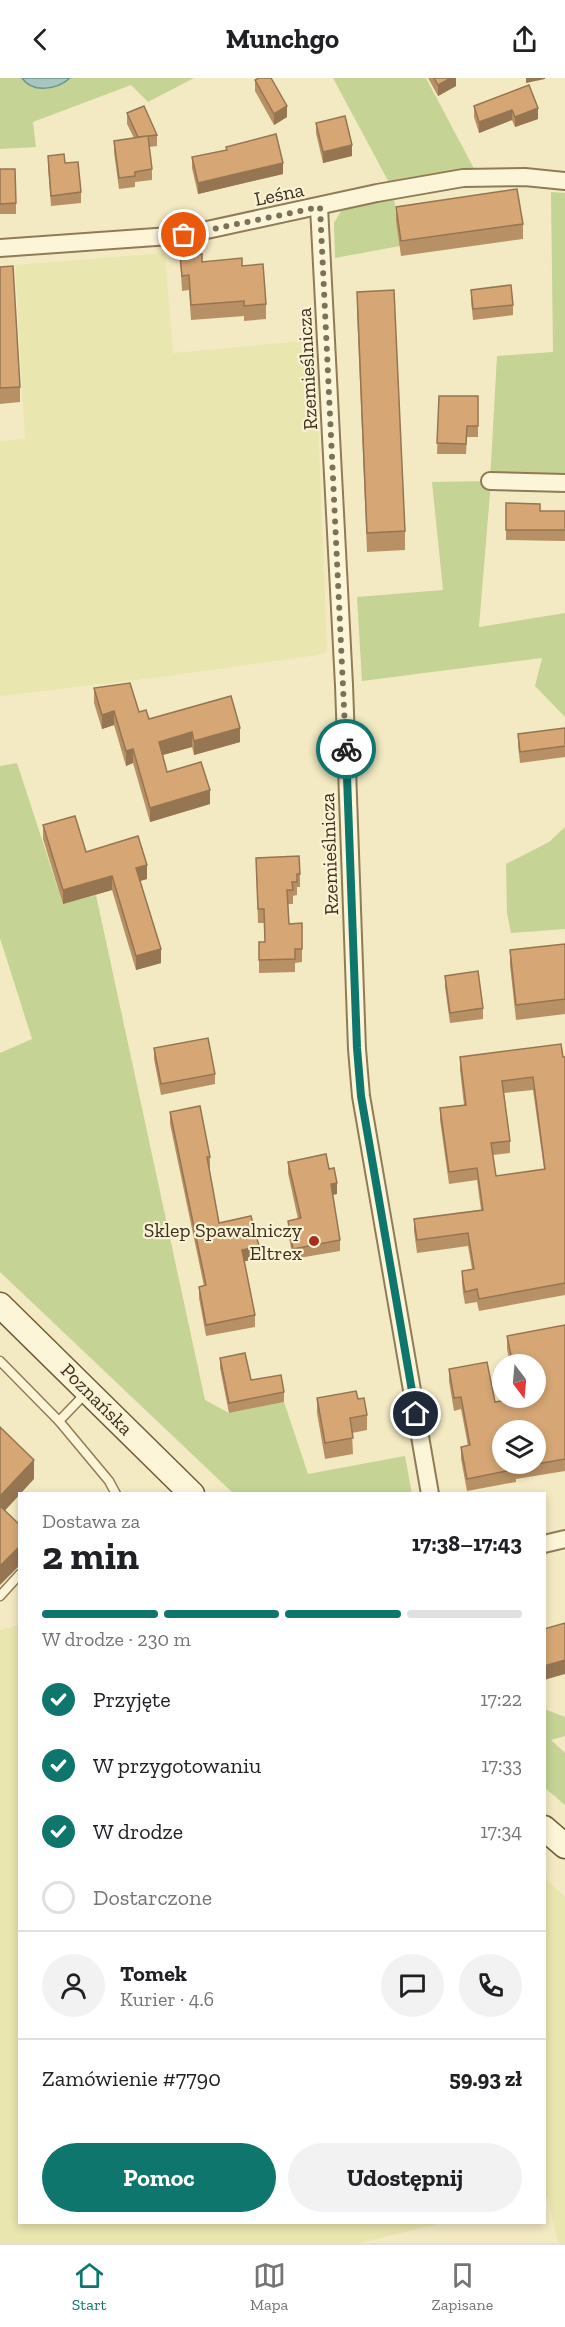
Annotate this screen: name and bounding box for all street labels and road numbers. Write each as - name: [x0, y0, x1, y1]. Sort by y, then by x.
- street label: Leśna: [252, 177, 306, 211]
- street label: Rzemieślnicza: [292, 307, 322, 431]
- street label: Rzemieślnicza: [315, 792, 343, 916]
- street label: Poznańska: [56, 1358, 138, 1440]

